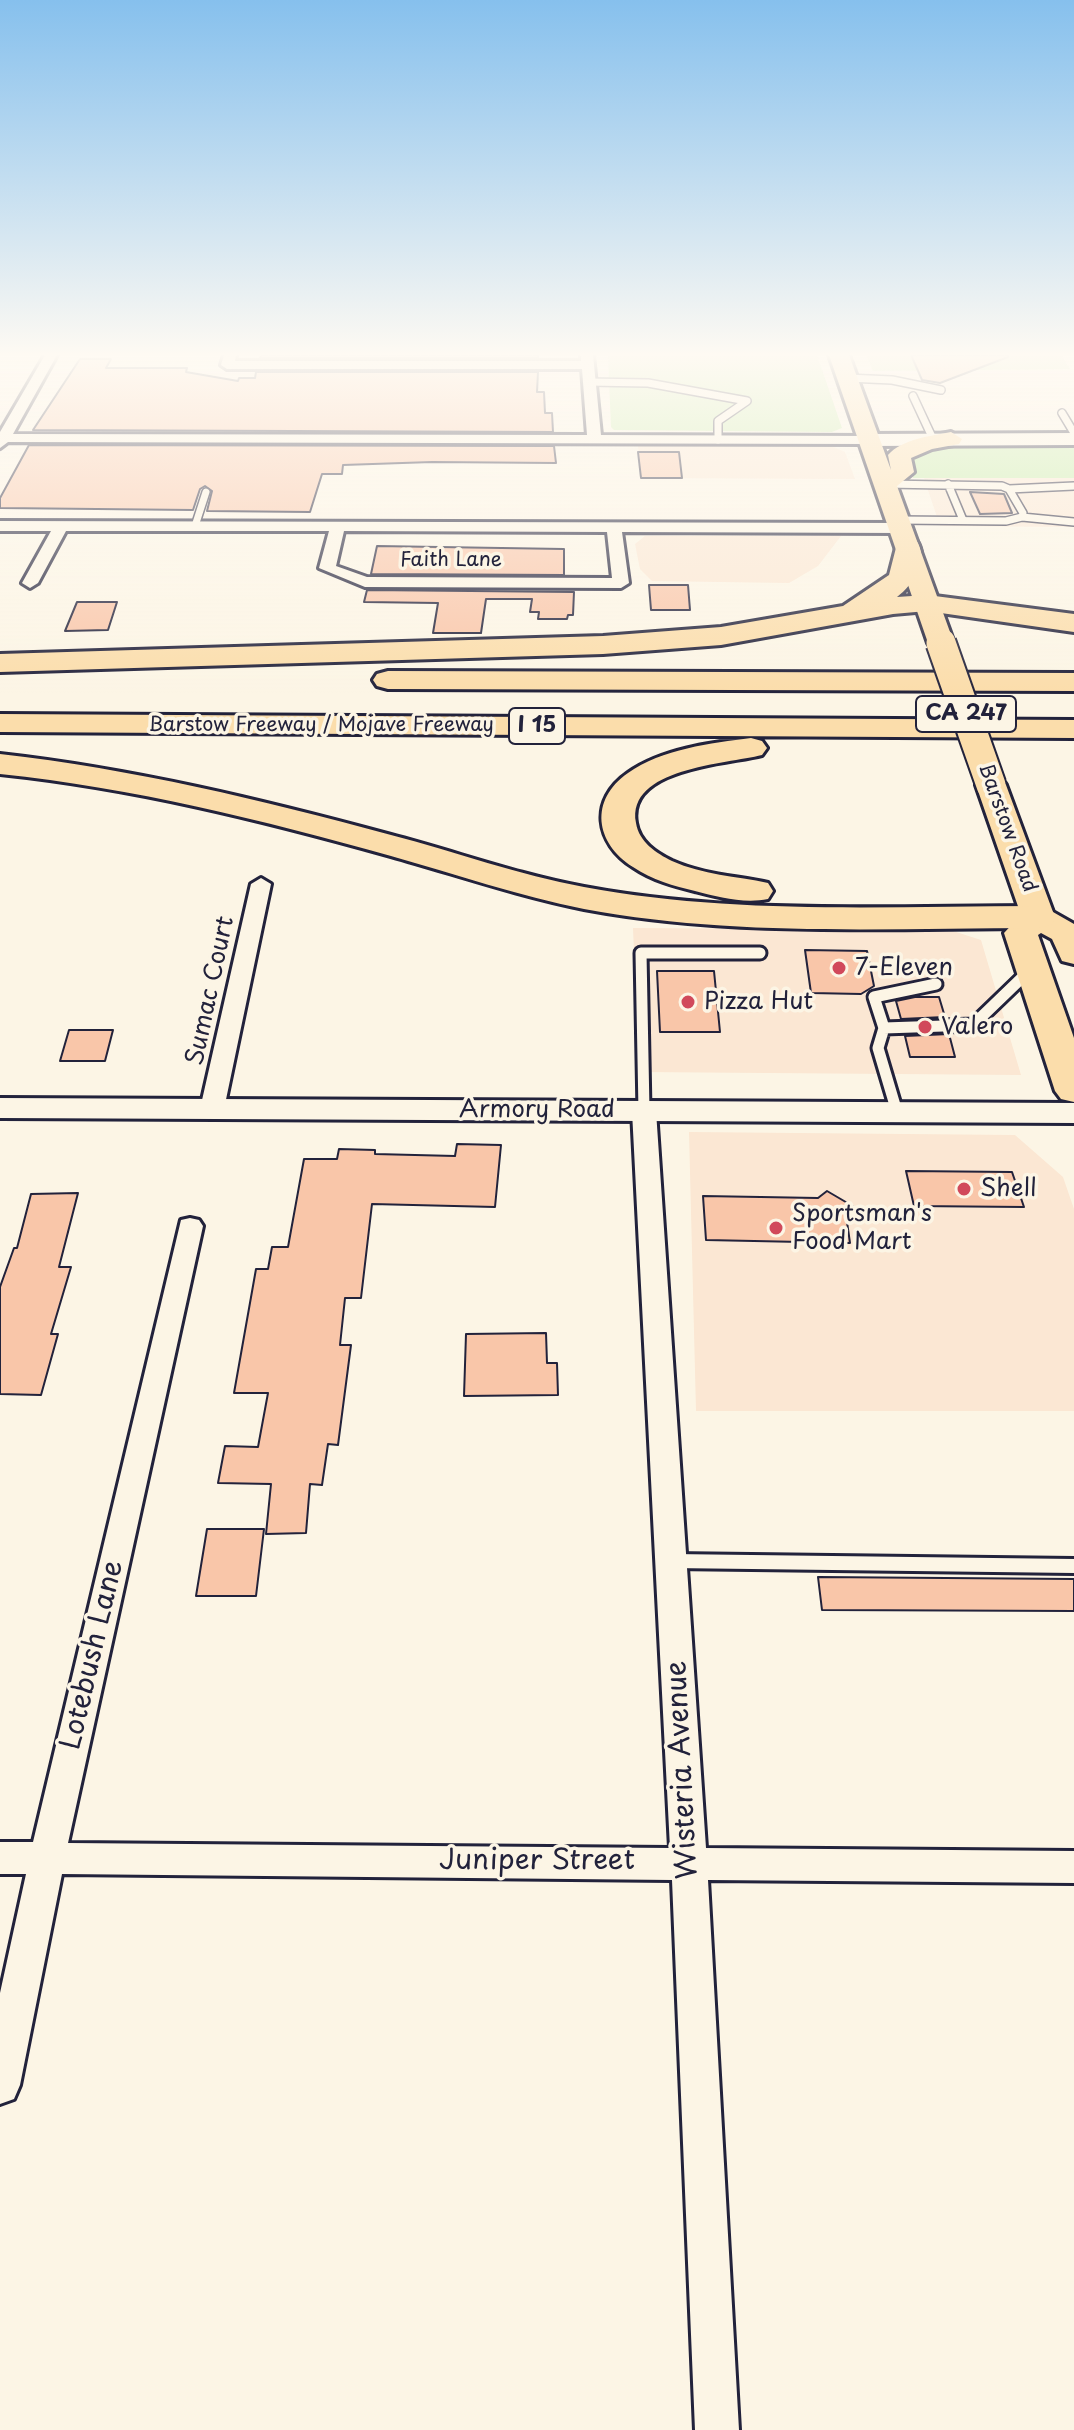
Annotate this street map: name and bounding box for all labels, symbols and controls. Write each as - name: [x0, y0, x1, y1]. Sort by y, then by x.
- street label: Faith Lane: [400, 548, 502, 572]
- road number: CA 247: [916, 696, 1016, 732]
- road number: I 15: [509, 708, 565, 744]
- street label: Barstow Freeway / Mojave Freeway: [148, 713, 494, 737]
- street label: Barstow Road: [973, 760, 1041, 896]
- street label: Sumac Court: [181, 914, 241, 1068]
- place label: 7-Eleven: [855, 954, 953, 982]
- marker: 7-Eleven: [830, 959, 848, 977]
- place label: Pizza Hut: [704, 988, 813, 1016]
- marker: Pizza Hut: [679, 993, 697, 1011]
- place label: Valero: [941, 1013, 1013, 1041]
- marker: Valero: [916, 1018, 934, 1036]
- street label: Armory Road: [459, 1096, 615, 1124]
- place label: Shell: [980, 1175, 1037, 1203]
- marker: Shell: [955, 1180, 973, 1198]
- place label: Sportsman's Food Mart: [792, 1200, 932, 1256]
- marker: Sportsman's Food Mart: [767, 1219, 785, 1237]
- street label: Lotebush Lane: [55, 1557, 131, 1753]
- street label: Wisteria Avenue: [660, 1660, 706, 1880]
- street label: Juniper Street: [439, 1844, 635, 1878]

